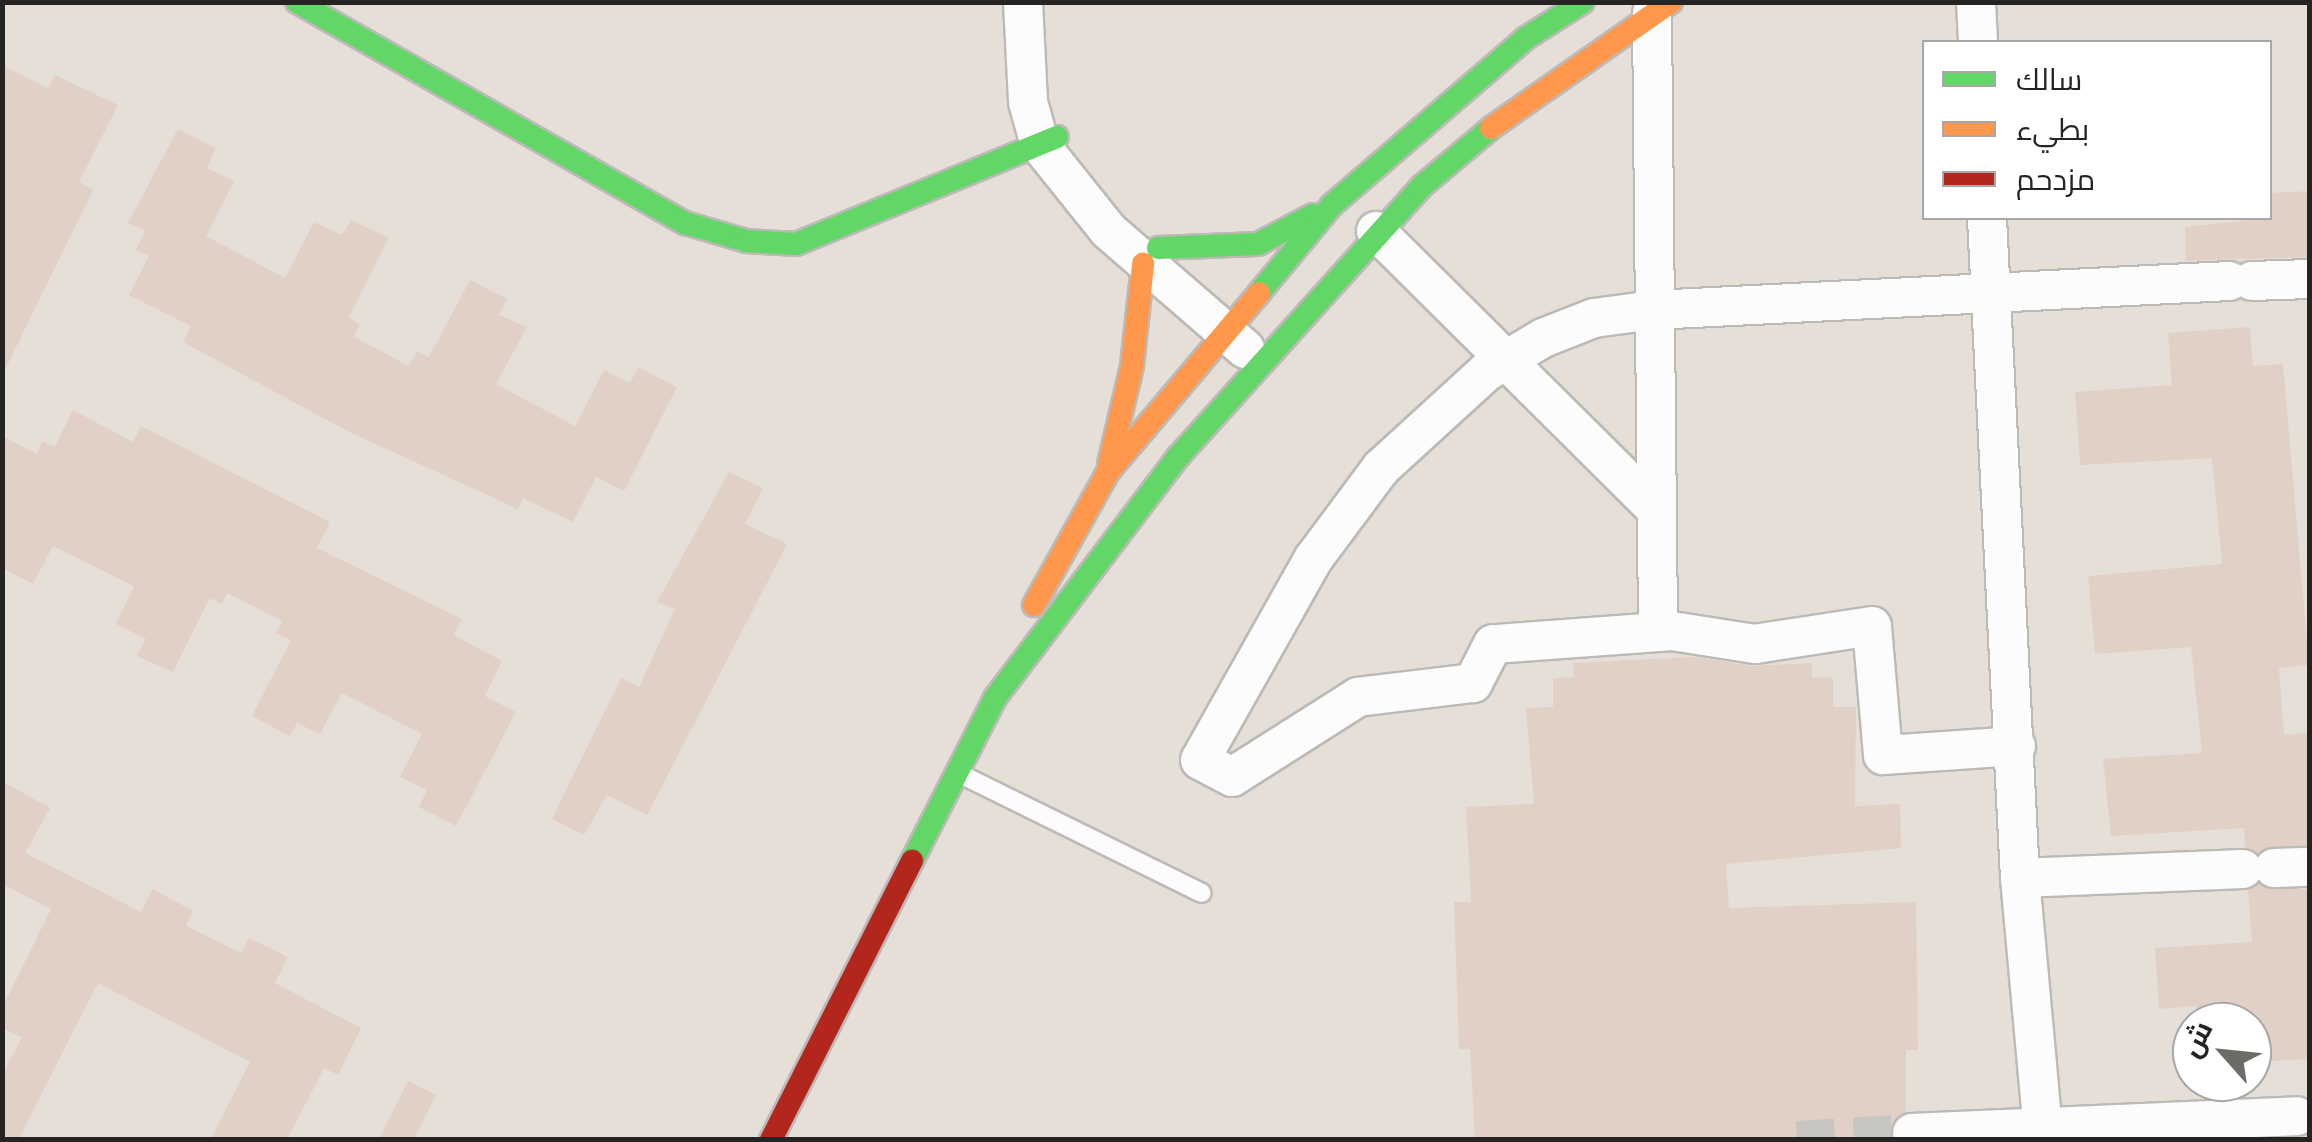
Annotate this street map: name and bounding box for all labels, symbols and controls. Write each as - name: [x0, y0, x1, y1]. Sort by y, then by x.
- legend: [1922, 40, 2272, 220]
- text: سالك: [2016, 62, 2082, 98]
- text: بطيء: [2016, 112, 2089, 148]
- text: مزدحم: [2016, 162, 2095, 198]
- north arrow: [2172, 1002, 2272, 1102]
- text: ش: [2174, 1016, 2219, 1063]

